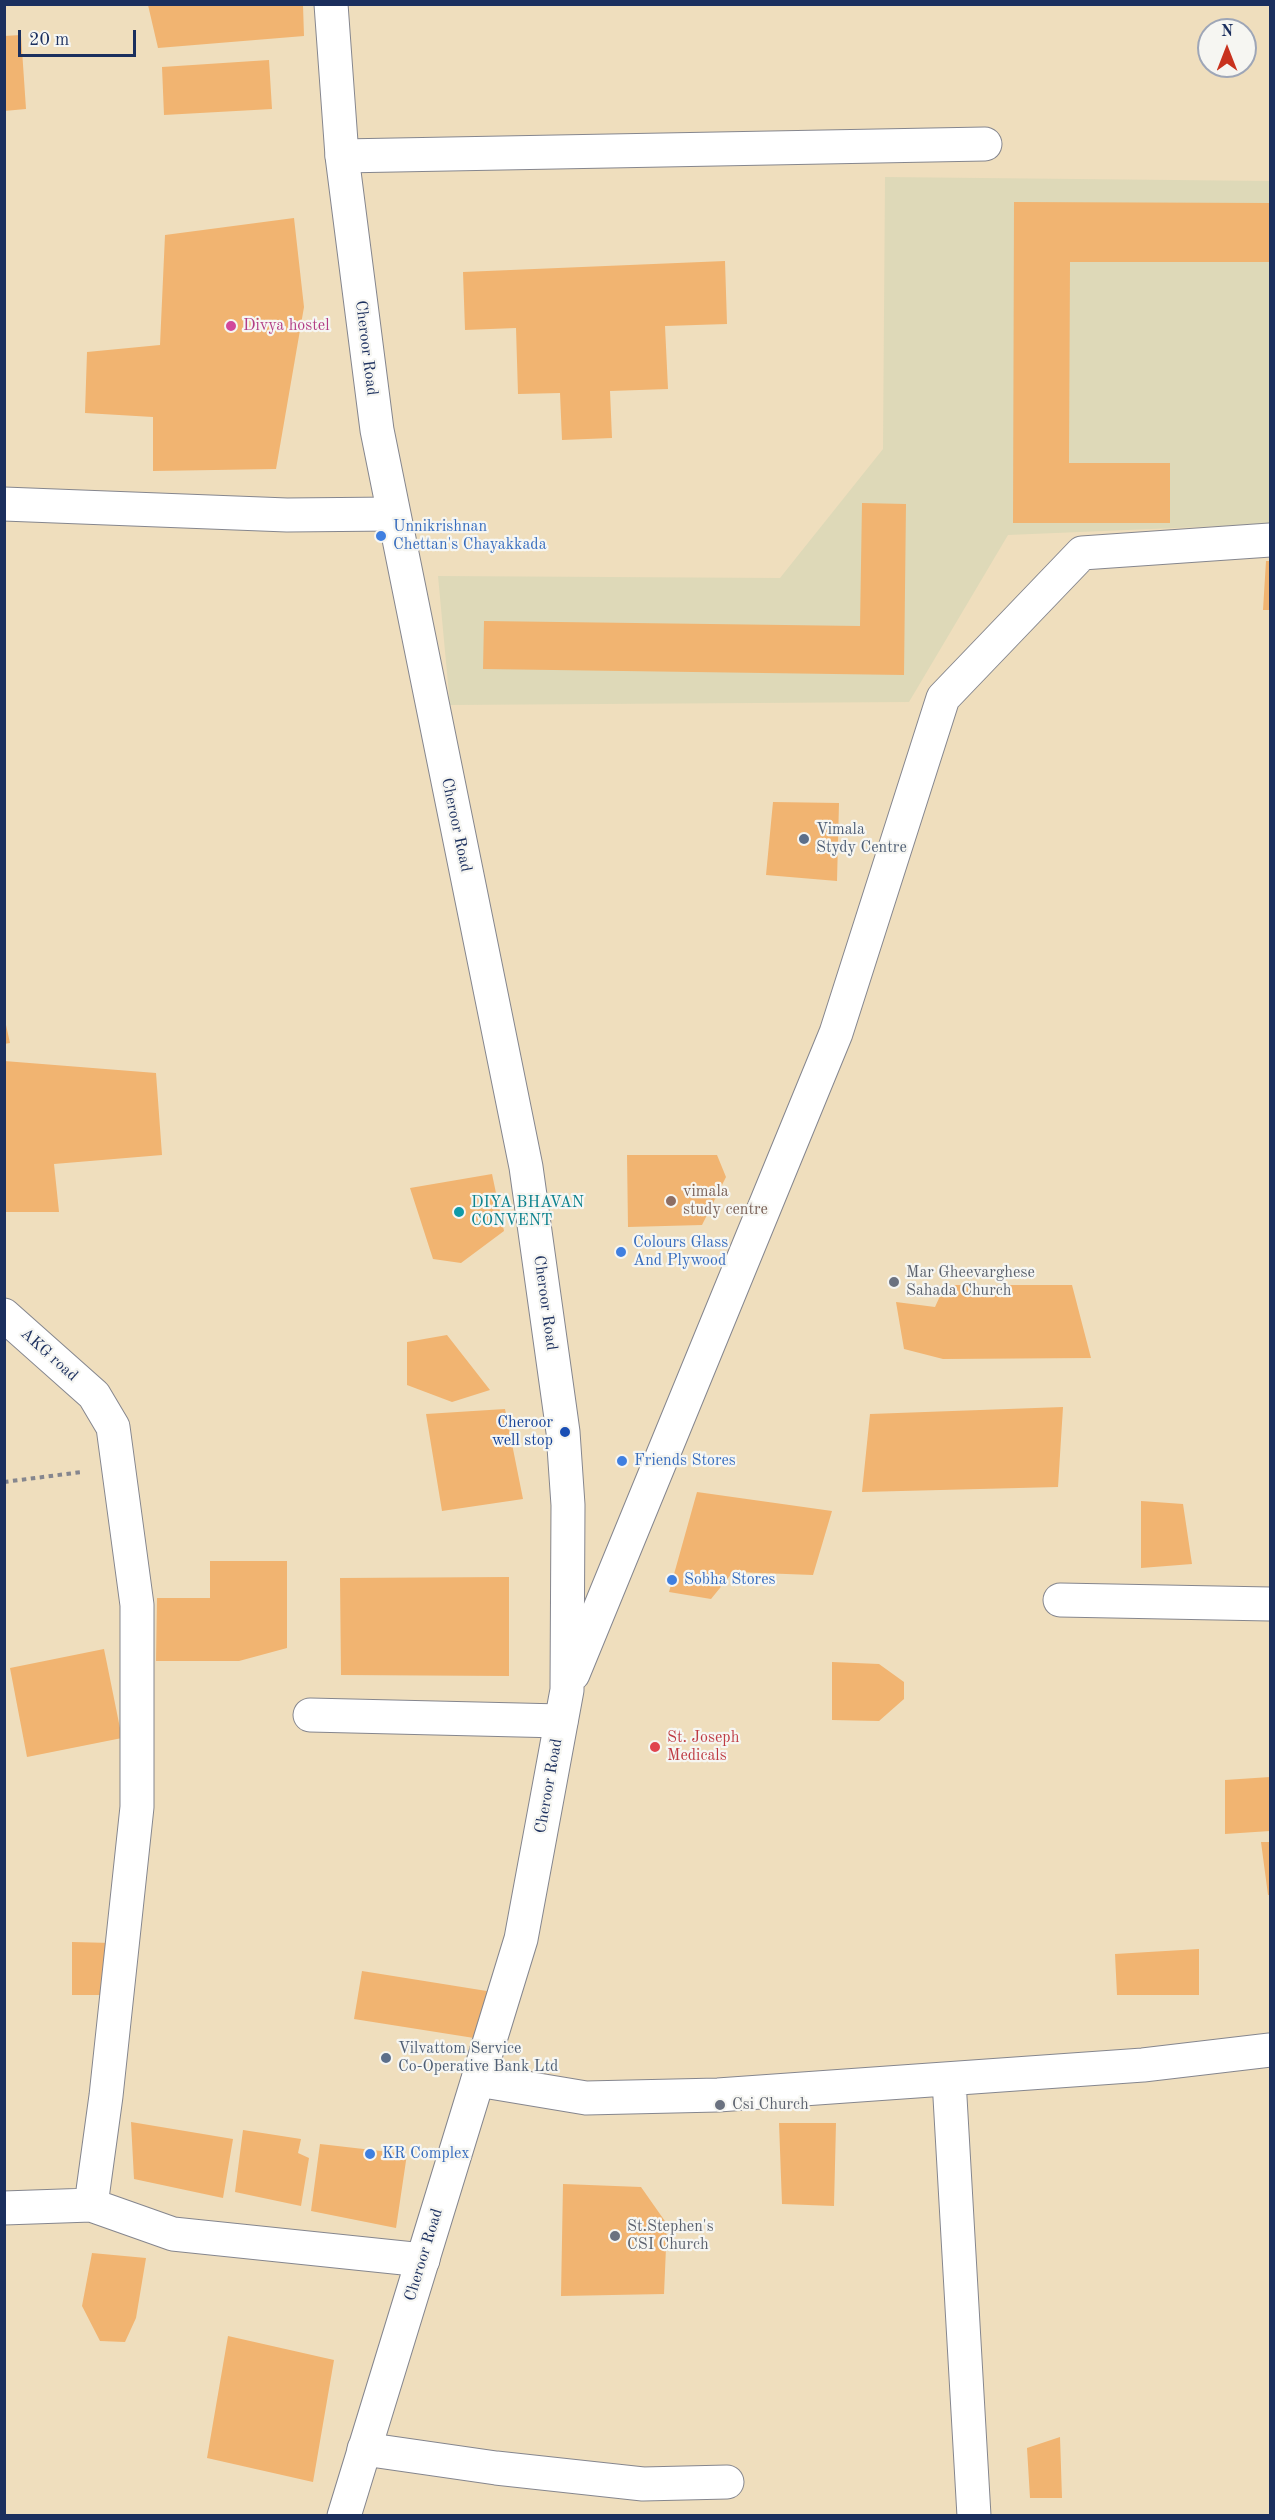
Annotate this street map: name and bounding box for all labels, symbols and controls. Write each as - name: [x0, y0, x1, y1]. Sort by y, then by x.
- scale bar: [21, 18, 140, 56]
- north arrow: [1197, 18, 1257, 78]
- text: N: [1221, 24, 1233, 40]
- text: 20 m: [29, 31, 69, 49]
- street label: Cheroor Road: [351, 299, 381, 397]
- place label: Divya hostel: [243, 316, 329, 336]
- marker: Divya hostel: [224, 319, 238, 333]
- place label: Unnikrishnan Chettan's Chayakkada: [393, 517, 547, 555]
- marker: Unnikrishnan Chettan's Chayakkada: [374, 529, 388, 543]
- street label: Cheroor Road: [437, 776, 475, 874]
- place label: Vimala Stydy Centre: [816, 820, 907, 858]
- marker: Vimala Stydy Centre: [797, 832, 811, 846]
- place label: vimala study centre: [683, 1182, 768, 1220]
- place label: DIYA BHAVAN CONVENT: [471, 1193, 584, 1231]
- marker: vimala study centre: [664, 1194, 678, 1208]
- marker: DIYA BHAVAN CONVENT: [452, 1205, 466, 1219]
- place label: Colours Glass And Plywood: [633, 1233, 728, 1271]
- marker: Colours Glass And Plywood: [614, 1245, 628, 1259]
- street label: Cheroor Road: [529, 1254, 561, 1352]
- place label: Mar Gheevarghese Sahada Church: [906, 1263, 1035, 1301]
- marker: Mar Gheevarghese Sahada Church: [887, 1275, 901, 1289]
- street label: AKG road: [16, 1324, 82, 1386]
- place label: Cheroor well stop: [492, 1413, 553, 1451]
- marker: Cheroor well stop: [558, 1425, 572, 1439]
- place label: Friends Stores: [634, 1451, 736, 1471]
- marker: Friends Stores: [615, 1454, 629, 1468]
- place label: Sobha Stores: [684, 1570, 775, 1590]
- marker: Sobha Stores: [665, 1573, 679, 1587]
- place label: St. Joseph Medicals: [667, 1728, 739, 1766]
- street label: Cheroor Road: [531, 1737, 567, 1835]
- marker: St. Joseph Medicals: [648, 1740, 662, 1754]
- place label: Vilvattom Service Co-Operative Bank Ltd: [398, 2039, 558, 2077]
- marker: Vilvattom Service Co-Operative Bank Ltd: [379, 2051, 393, 2065]
- place label: Csi Church: [732, 2095, 809, 2115]
- marker: Csi Church: [713, 2098, 727, 2112]
- place label: KR Complex: [382, 2144, 470, 2164]
- marker: KR Complex: [363, 2147, 377, 2161]
- street label: Cheroor Road: [401, 2206, 447, 2304]
- place label: St.Stephen's CSI Church: [627, 2217, 714, 2255]
- marker: St.Stephen's CSI Church: [608, 2229, 622, 2243]

